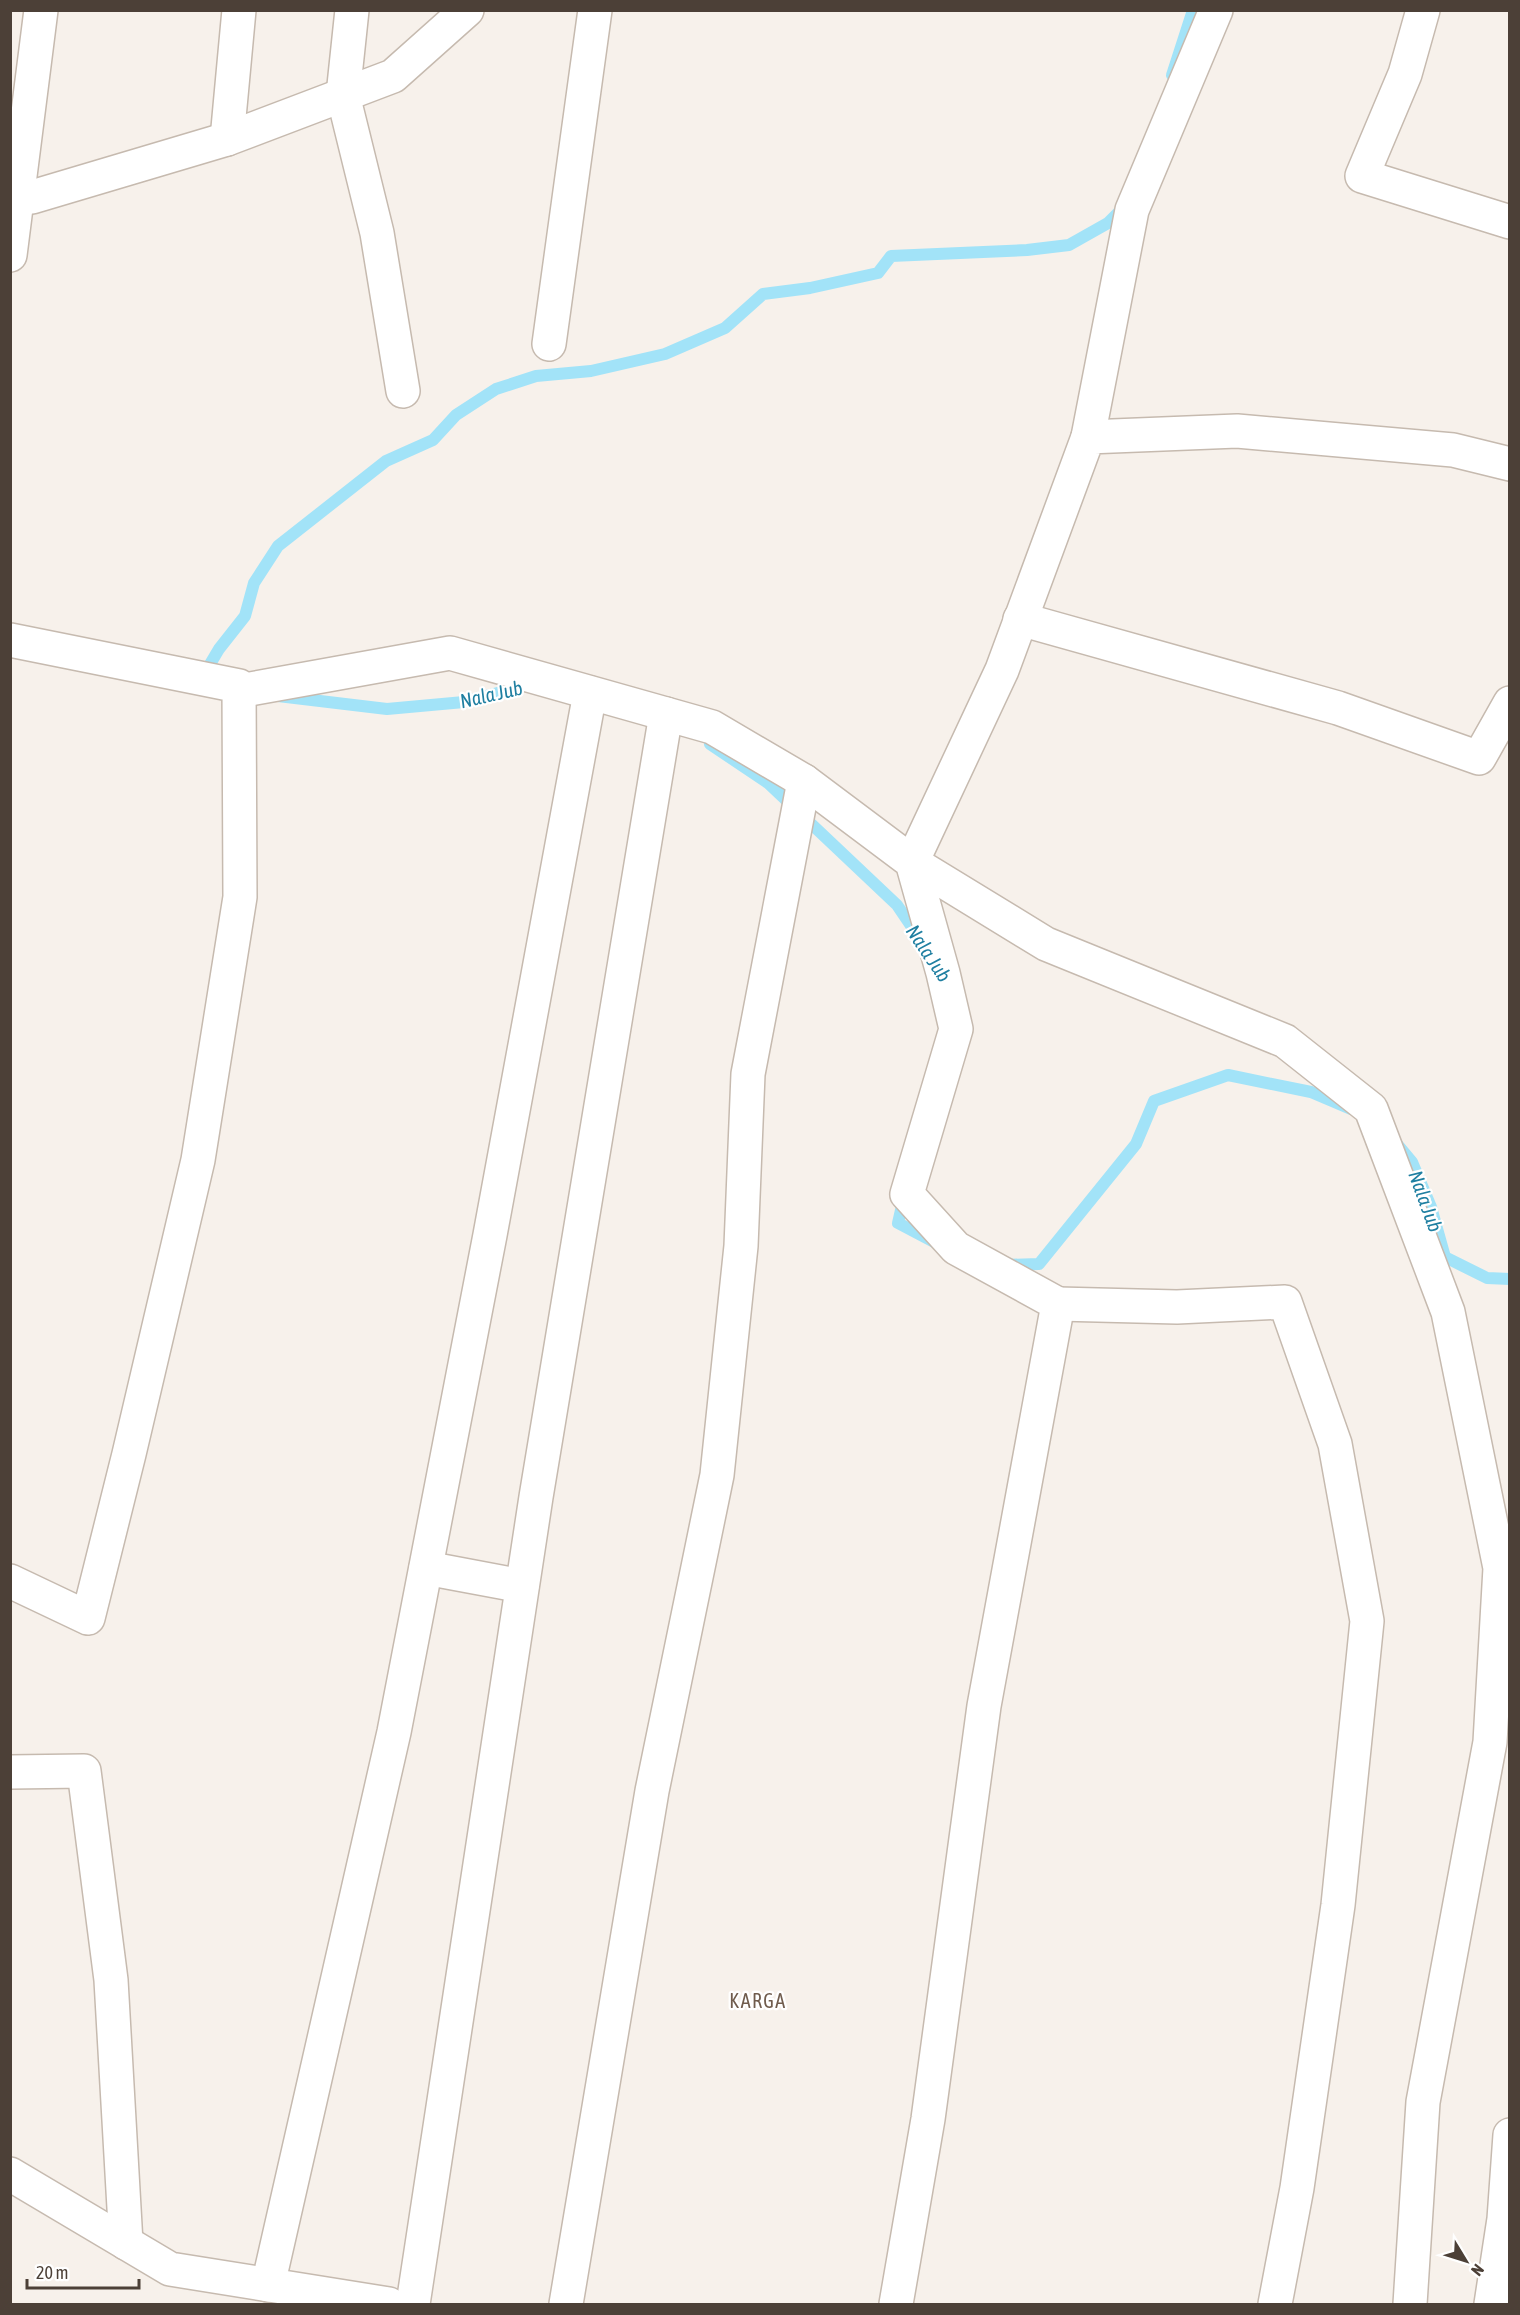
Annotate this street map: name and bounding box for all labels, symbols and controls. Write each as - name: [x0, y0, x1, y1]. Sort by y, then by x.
- water label: Nala Jub: [457, 676, 525, 712]
- water label: Nala Jub: [902, 920, 956, 986]
- water label: Nala Jub: [1404, 1167, 1448, 1235]
- district label: KARGA: [729, 1989, 787, 2012]
- north arrow: [1436, 2231, 1496, 2291]
- scale bar: [27, 2252, 140, 2290]
- text: N: [1468, 2261, 1488, 2280]
- text: 20 m: [36, 2262, 68, 2283]

